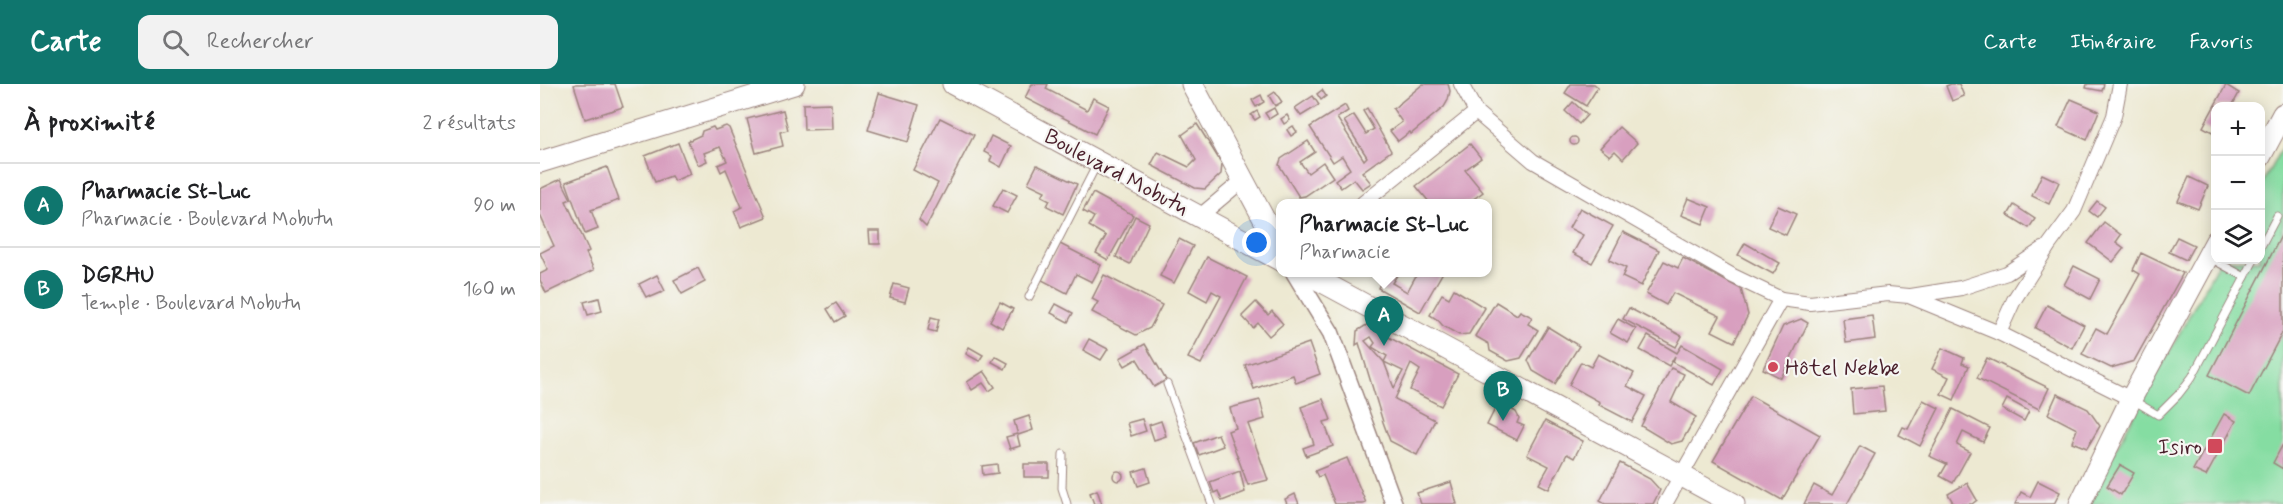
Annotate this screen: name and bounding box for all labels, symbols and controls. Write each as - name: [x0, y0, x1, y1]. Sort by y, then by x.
- search box: [138, 15, 558, 69]
- text: Carte: [30, 24, 102, 61]
- icon: search: [159, 26, 192, 59]
- text: Rechercher: [207, 28, 314, 56]
- text: Carte: [1983, 28, 2037, 56]
- text: Itinéraire: [2070, 28, 2156, 56]
- text: Favoris: [2189, 28, 2253, 56]
- map controls: [2211, 102, 2265, 264]
- button: +: [2211, 102, 2265, 156]
- text: À proximité: [24, 106, 155, 140]
- text: 2 résultats: [423, 110, 516, 137]
- street label: Boulevard Mobutu: [1039, 123, 1193, 223]
- button: −: [2211, 156, 2265, 210]
- text: Pharmacie St-Luc: [81, 178, 251, 206]
- text: A: [37, 192, 50, 219]
- text: 90 m: [473, 192, 516, 219]
- popup: [1276, 199, 1492, 277]
- text: Pharmacie · Boulevard Mobutu: [81, 206, 333, 233]
- button: layers: [2211, 210, 2265, 264]
- text: Pharmacie St-Luc: [1299, 211, 1469, 239]
- your location: [1242, 228, 1271, 257]
- text: Pharmacie: [1299, 239, 1391, 266]
- text: DGRHU: [81, 262, 155, 290]
- text: B: [37, 276, 50, 303]
- text: 160 m: [463, 276, 516, 303]
- text: Temple · Boulevard Mobutu: [81, 290, 301, 317]
- pin: A: [1364, 296, 1404, 346]
- place label: Hôtel Nekbe: [1785, 355, 1900, 383]
- marker: Hôtel Nekbe: [1766, 360, 1780, 374]
- pin: B: [1484, 372, 1522, 421]
- place label: Isiro: [2158, 434, 2202, 462]
- marker: Isiro: [2206, 437, 2224, 455]

